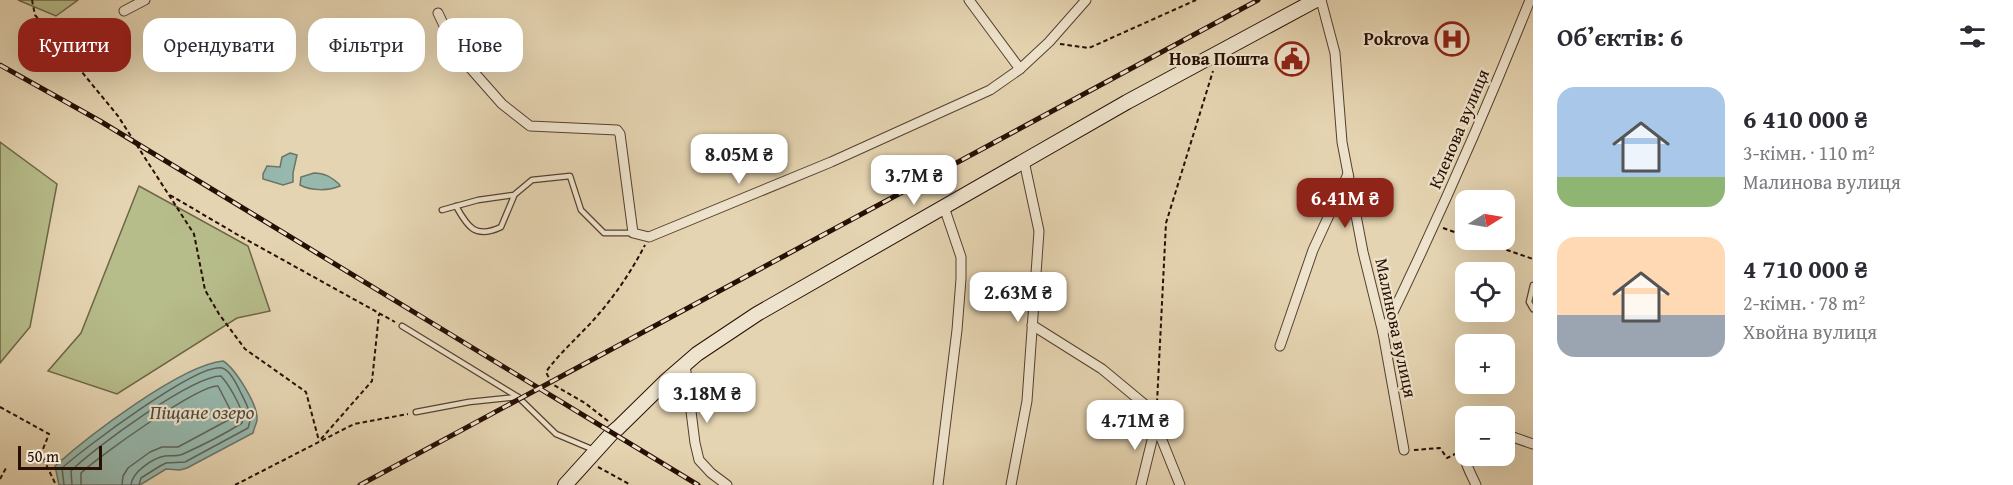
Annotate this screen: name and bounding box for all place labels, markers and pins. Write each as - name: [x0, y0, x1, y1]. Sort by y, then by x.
- hospital icon: Pokrova: [1434, 21, 1470, 57]
- place label: Pokrova: [1363, 25, 1430, 52]
- public building icon: Нова Пошта: [1274, 41, 1310, 77]
- place label: Нова Пошта: [1169, 45, 1270, 72]
- pin: 8.05M ₴: [684, 134, 794, 185]
- pin: 3.7M ₴: [865, 155, 963, 206]
- pin: 6.41M ₴: [1290, 178, 1400, 229]
- pin: 2.63M ₴: [963, 272, 1073, 323]
- pin: 3.18M ₴: [652, 373, 762, 424]
- pin: 4.71M ₴: [1080, 400, 1190, 451]

